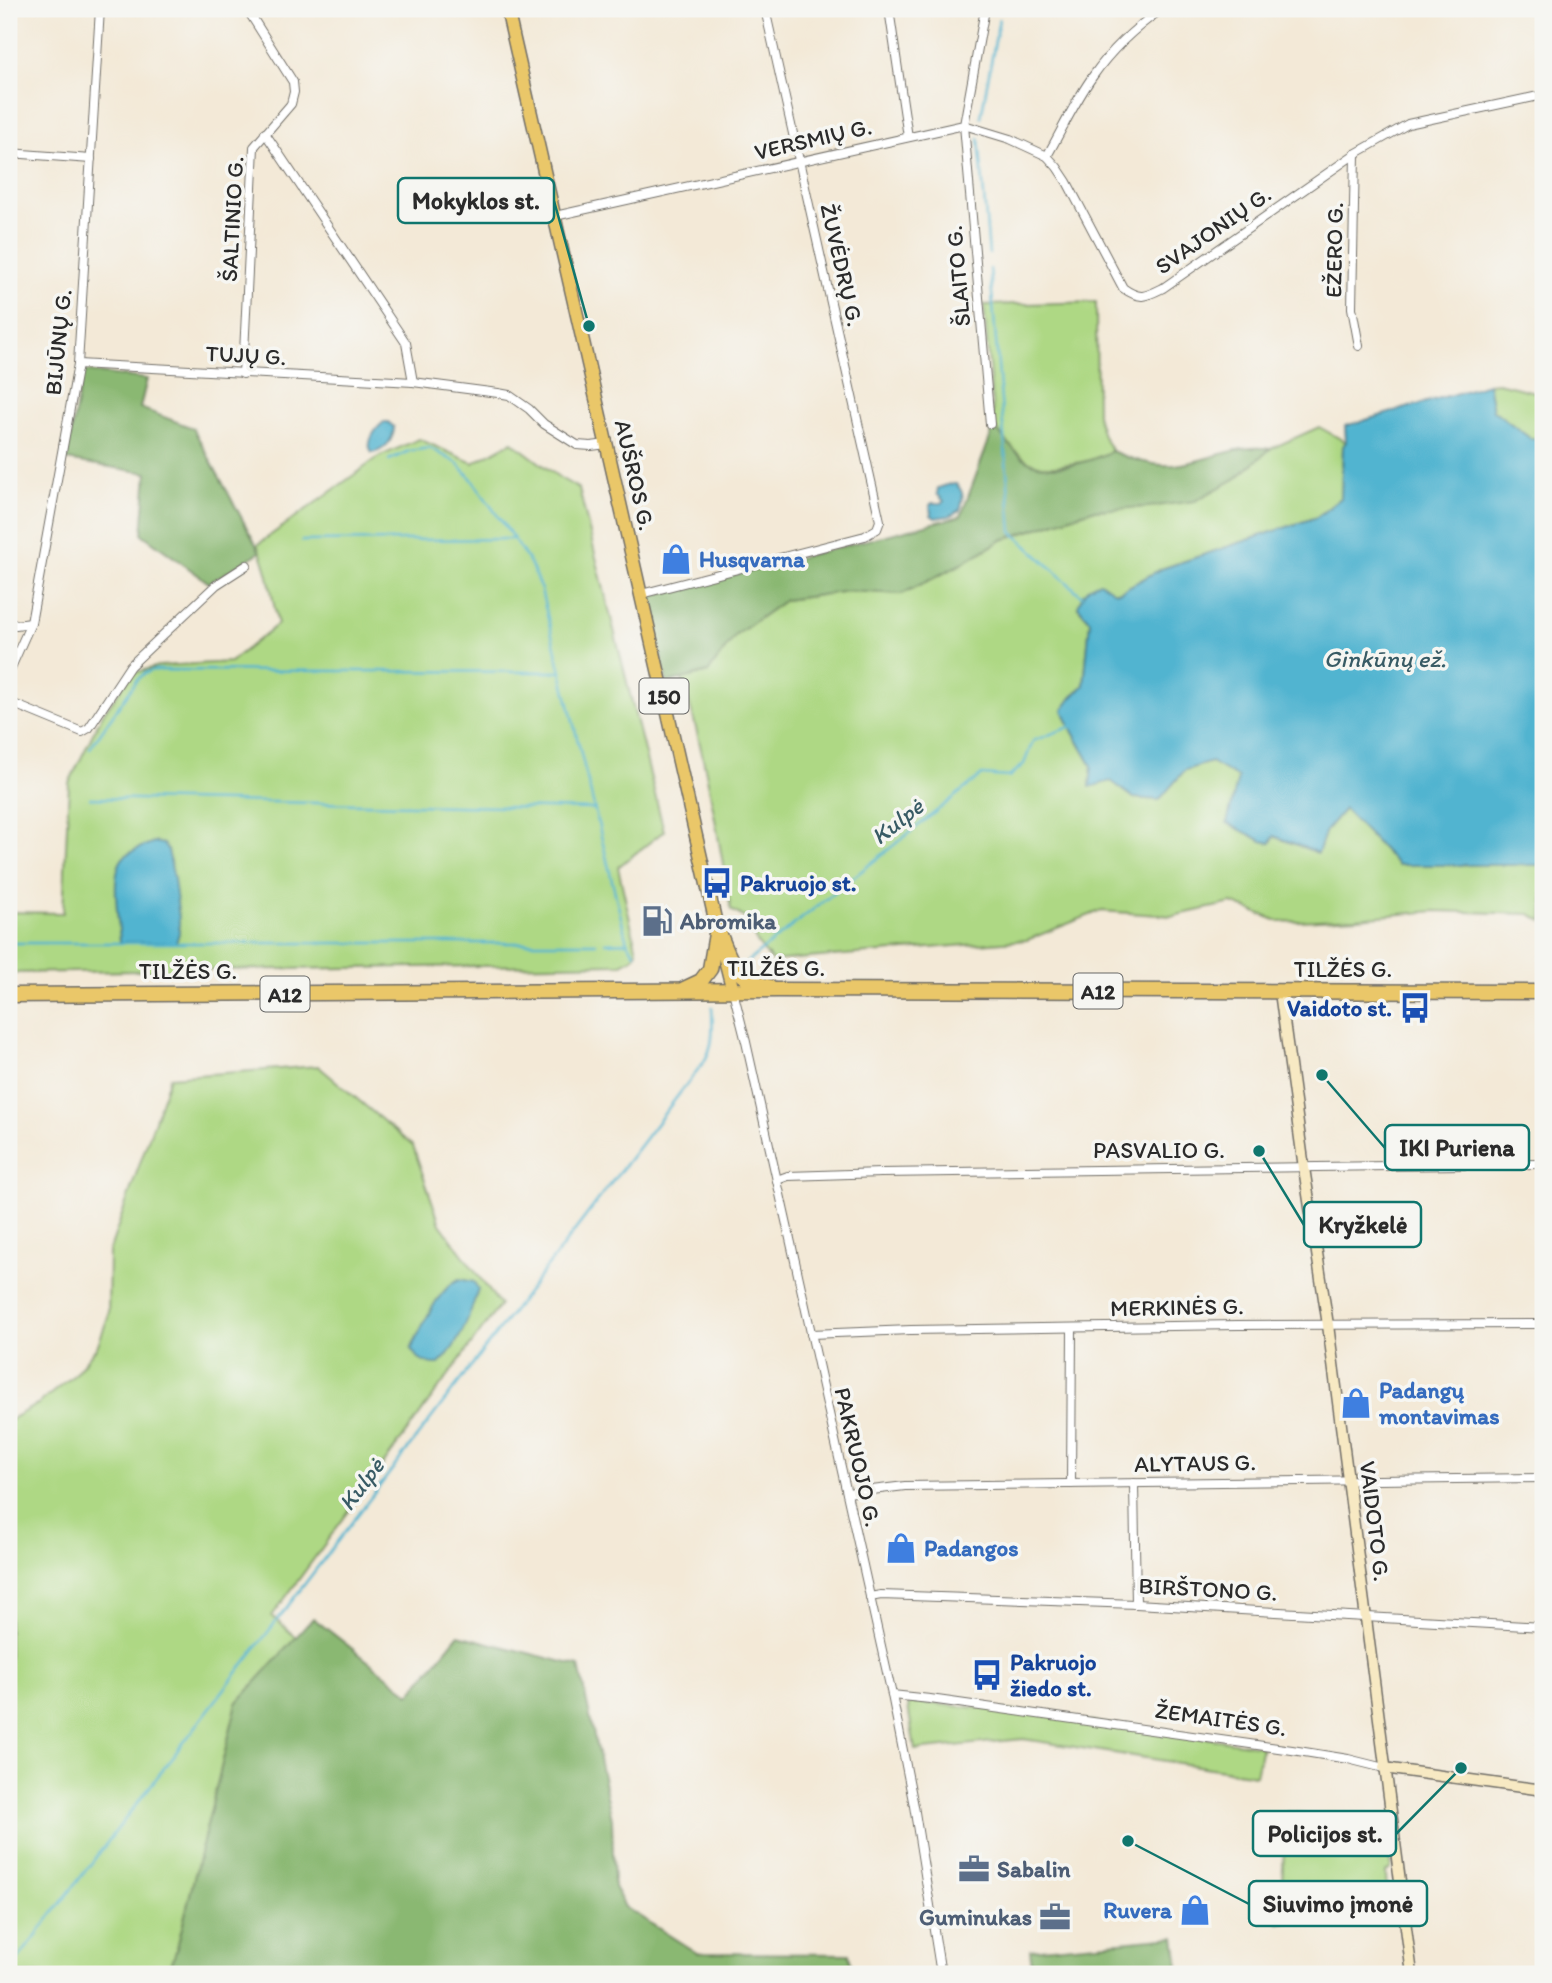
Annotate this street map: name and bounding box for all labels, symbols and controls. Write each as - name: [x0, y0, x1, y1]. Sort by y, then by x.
- street label: VERSMIŲ G.: [752, 112, 874, 166]
- street label: ŠALTINIO G.: [215, 156, 249, 282]
- callout: Mokyklos st.: [398, 178, 554, 223]
- street label: SVAJONIŲ G.: [1150, 180, 1276, 280]
- text: Mokyklos st.: [412, 186, 540, 216]
- street label: ŽUVĖDRŲ G.: [814, 201, 870, 329]
- street label: EŽERO G.: [1319, 202, 1349, 298]
- street label: ŠLAITO G.: [940, 224, 976, 328]
- street label: BIJŪNŲ G.: [38, 287, 78, 397]
- street label: TUJŲ G.: [205, 339, 287, 371]
- street label: AUŠROS G.: [609, 417, 661, 533]
- shop icon: Husqvarna: [659, 542, 693, 576]
- place label: Husqvarna: [699, 545, 806, 573]
- water label: Ginkūnų ež.: [1324, 644, 1446, 673]
- road number: 150: [640, 678, 688, 714]
- water label: Kulpė: [865, 791, 930, 850]
- bus stop icon: Pakruojo st.: [700, 866, 734, 900]
- place label: Pakruojo st.: [740, 869, 856, 897]
- fuel station icon: Abromika: [640, 904, 674, 938]
- place label: Abromika: [679, 907, 777, 935]
- street label: TILŽĖS G.: [727, 954, 825, 982]
- street label: TILŽĖS G.: [1294, 955, 1392, 983]
- street label: TILŽĖS G.: [139, 957, 237, 985]
- road number: A12: [1074, 974, 1122, 1009]
- road number: A12: [260, 976, 310, 1012]
- bus stop icon: Vaidoto st.: [1398, 991, 1432, 1025]
- place label: Vaidoto st.: [1287, 994, 1392, 1022]
- callout: IKI Puriena: [1385, 1125, 1529, 1170]
- text: IKI Puriena: [1399, 1133, 1515, 1162]
- street label: PASVALIO G.: [1093, 1136, 1225, 1164]
- callout: Kryžkelė: [1304, 1202, 1421, 1247]
- text: Kryžkelė: [1318, 1210, 1408, 1240]
- street label: MERKINĖS G.: [1110, 1292, 1244, 1322]
- place label: Padangų montavimas: [1378, 1376, 1500, 1430]
- street label: PAKRUOJO G.: [828, 1385, 888, 1529]
- shop icon: Padangų montavimas: [1339, 1386, 1373, 1420]
- street label: ALYTAUS G.: [1134, 1448, 1256, 1478]
- water label: Kulpė: [332, 1451, 391, 1516]
- street label: VAIDOTO G.: [1354, 1459, 1396, 1583]
- shop icon: Padangos: [884, 1531, 918, 1565]
- place label: Padangos: [924, 1534, 1018, 1562]
- street label: BIRŠTONO G.: [1138, 1571, 1278, 1607]
- place label: Pakruojo žiedo st.: [1010, 1648, 1097, 1702]
- bus stop icon: Pakruojo žiedo st.: [970, 1658, 1004, 1692]
- street label: ŽEMAITĖS G.: [1154, 1696, 1288, 1742]
- callout: Policijos st.: [1253, 1811, 1396, 1856]
- text: Policijos st.: [1267, 1819, 1383, 1849]
- office icon: Sabalin: [957, 1852, 991, 1886]
- place label: Sabalin: [997, 1855, 1072, 1883]
- callout: Siuvimo įmonė: [1249, 1881, 1427, 1926]
- text: Siuvimo įmonė: [1263, 1889, 1413, 1919]
- shop icon: Ruvera: [1178, 1893, 1212, 1927]
- place label: Ruvera: [1103, 1896, 1173, 1924]
- office icon: Guminukas: [1038, 1900, 1072, 1934]
- place label: Guminukas: [919, 1903, 1032, 1931]

